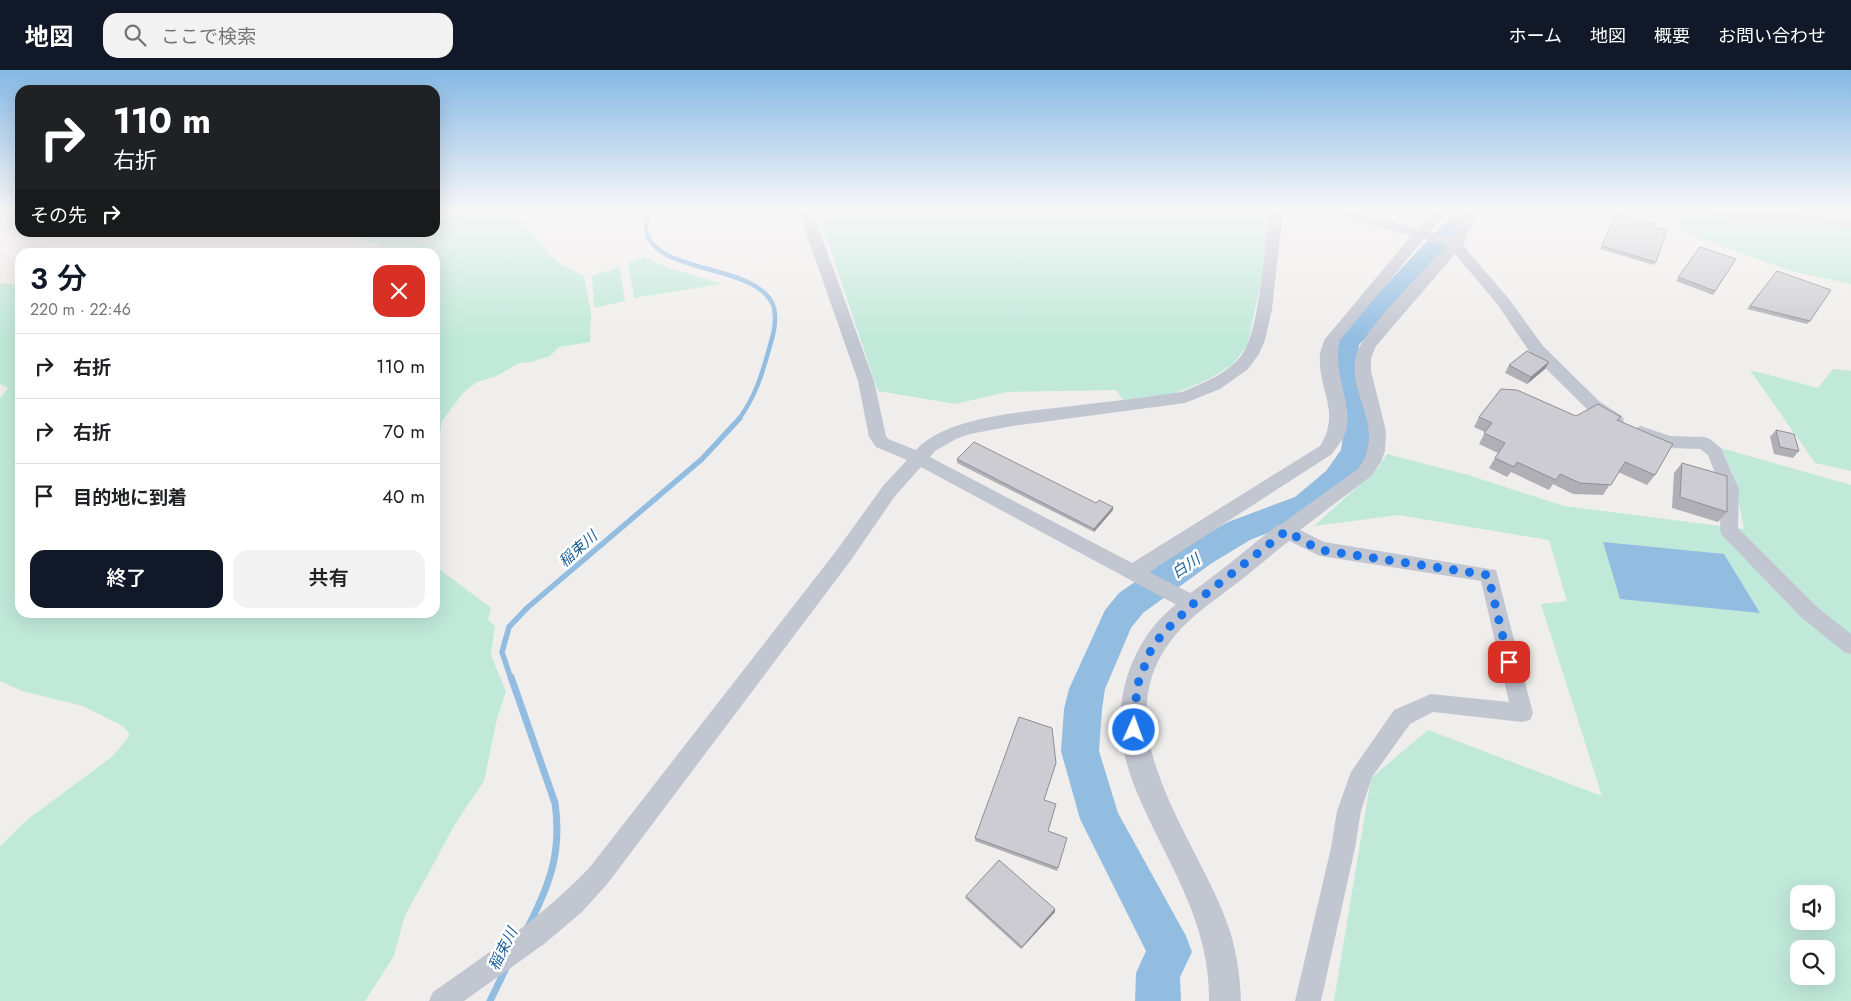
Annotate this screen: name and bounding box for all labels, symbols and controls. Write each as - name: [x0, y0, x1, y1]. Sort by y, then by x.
- search box: [103, 13, 453, 58]
- text: 地図: [25, 19, 73, 54]
- icon: search: [121, 21, 149, 49]
- text: ここで検索: [161, 23, 256, 50]
- text: ホーム: [1509, 23, 1562, 49]
- text: 地図: [1590, 23, 1626, 49]
- text: 概要: [1654, 23, 1690, 49]
- text: お問い合わせ: [1718, 23, 1826, 49]
- text: 110 m: [113, 96, 211, 146]
- icon: right: [30, 105, 95, 170]
- text: 右折: [113, 144, 157, 176]
- icon: right: [97, 200, 125, 228]
- text: その先: [30, 202, 87, 229]
- text: 3 分: [30, 257, 87, 300]
- button: close: [373, 265, 425, 317]
- text: 220 m · 22:46: [30, 298, 131, 321]
- icon: right: [30, 352, 58, 380]
- text: 110 m: [376, 353, 425, 380]
- text: 右折: [73, 354, 111, 381]
- icon: right: [30, 417, 58, 445]
- text: 70 m: [383, 418, 425, 445]
- text: 右折: [73, 419, 111, 446]
- icon: arrive: [30, 482, 58, 510]
- text: 40 m: [382, 483, 425, 510]
- text: 目的地に到着: [73, 484, 187, 511]
- water label: 稲束川: [554, 524, 604, 572]
- water label: 白川: [1167, 547, 1206, 584]
- button: 終了: [30, 550, 223, 608]
- button: 共有: [233, 550, 425, 608]
- pin: [1488, 641, 1530, 683]
- icon: arrive: [1495, 648, 1523, 676]
- position arrow: [1107, 703, 1159, 755]
- map controls: [1790, 885, 1835, 985]
- button: sound: [1790, 885, 1835, 930]
- water label: 稲束川: [483, 922, 524, 974]
- button: search: [1790, 940, 1835, 985]

